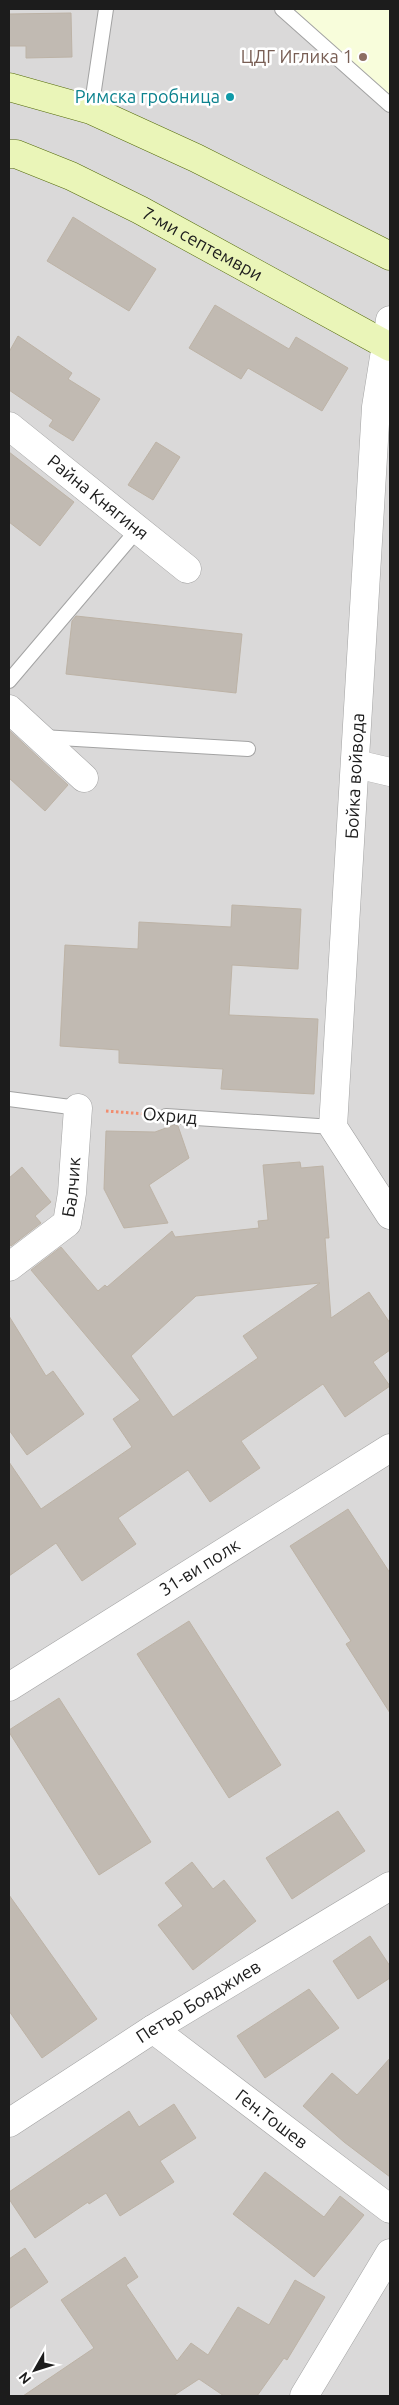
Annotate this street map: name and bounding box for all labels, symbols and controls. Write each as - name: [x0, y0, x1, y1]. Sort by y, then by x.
- place label: ЦДГ Иглика 1: [241, 46, 353, 66]
- marker: ЦДГ Иглика 1: [357, 51, 369, 63]
- place label: Римска гробница: [75, 86, 220, 106]
- marker: Римска гробница: [224, 91, 236, 103]
- street label: 7-ми септември: [139, 202, 266, 284]
- street label: Райна Княгиня: [44, 450, 153, 543]
- street label: Бойка войвода: [341, 712, 367, 840]
- street label: Охрид: [142, 1103, 199, 1127]
- street label: Балчик: [57, 1156, 84, 1218]
- street label: 31-ви полк: [155, 1534, 243, 1599]
- street label: Петър Бояджиев: [132, 1955, 264, 2046]
- street label: Ген.Тошев: [232, 2085, 312, 2152]
- north arrow: [10, 2345, 60, 2395]
- text: N: [15, 2369, 34, 2387]

